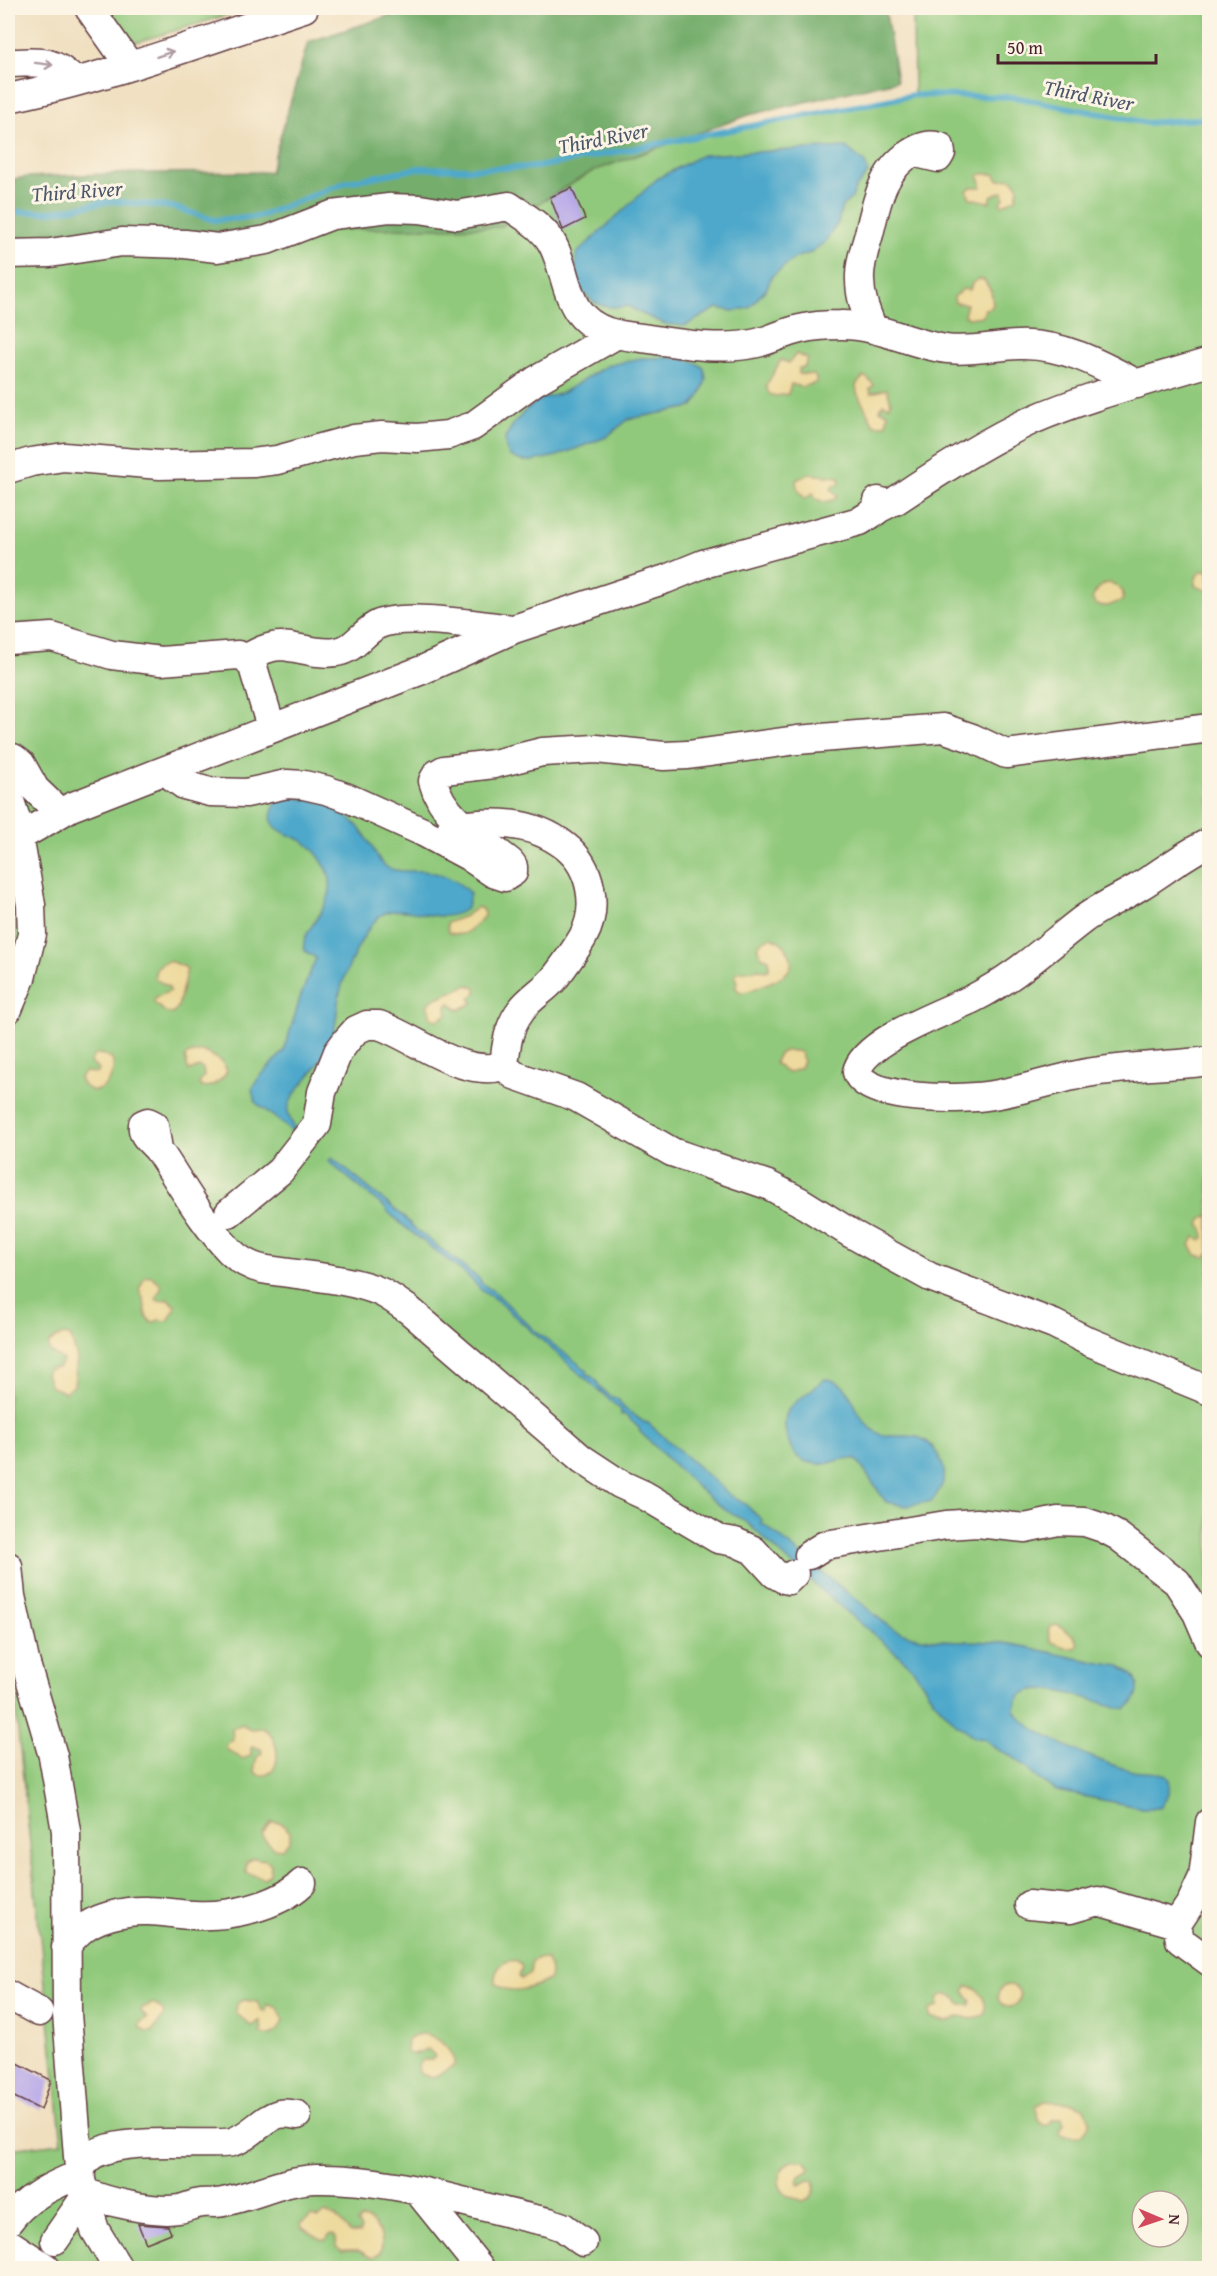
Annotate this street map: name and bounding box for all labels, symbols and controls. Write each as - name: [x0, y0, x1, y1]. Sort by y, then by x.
- scale bar: [998, 27, 1156, 65]
- text: 50 m: [1007, 34, 1043, 61]
- one-way arrow: [155, 48, 174, 59]
- one-way arrow: [34, 59, 53, 70]
- water label: Third River: [1041, 71, 1138, 119]
- water label: Third River: [555, 114, 652, 162]
- water label: Third River: [30, 172, 125, 210]
- north arrow: [1130, 2189, 1190, 2249]
- text: N: [1163, 2214, 1187, 2226]

